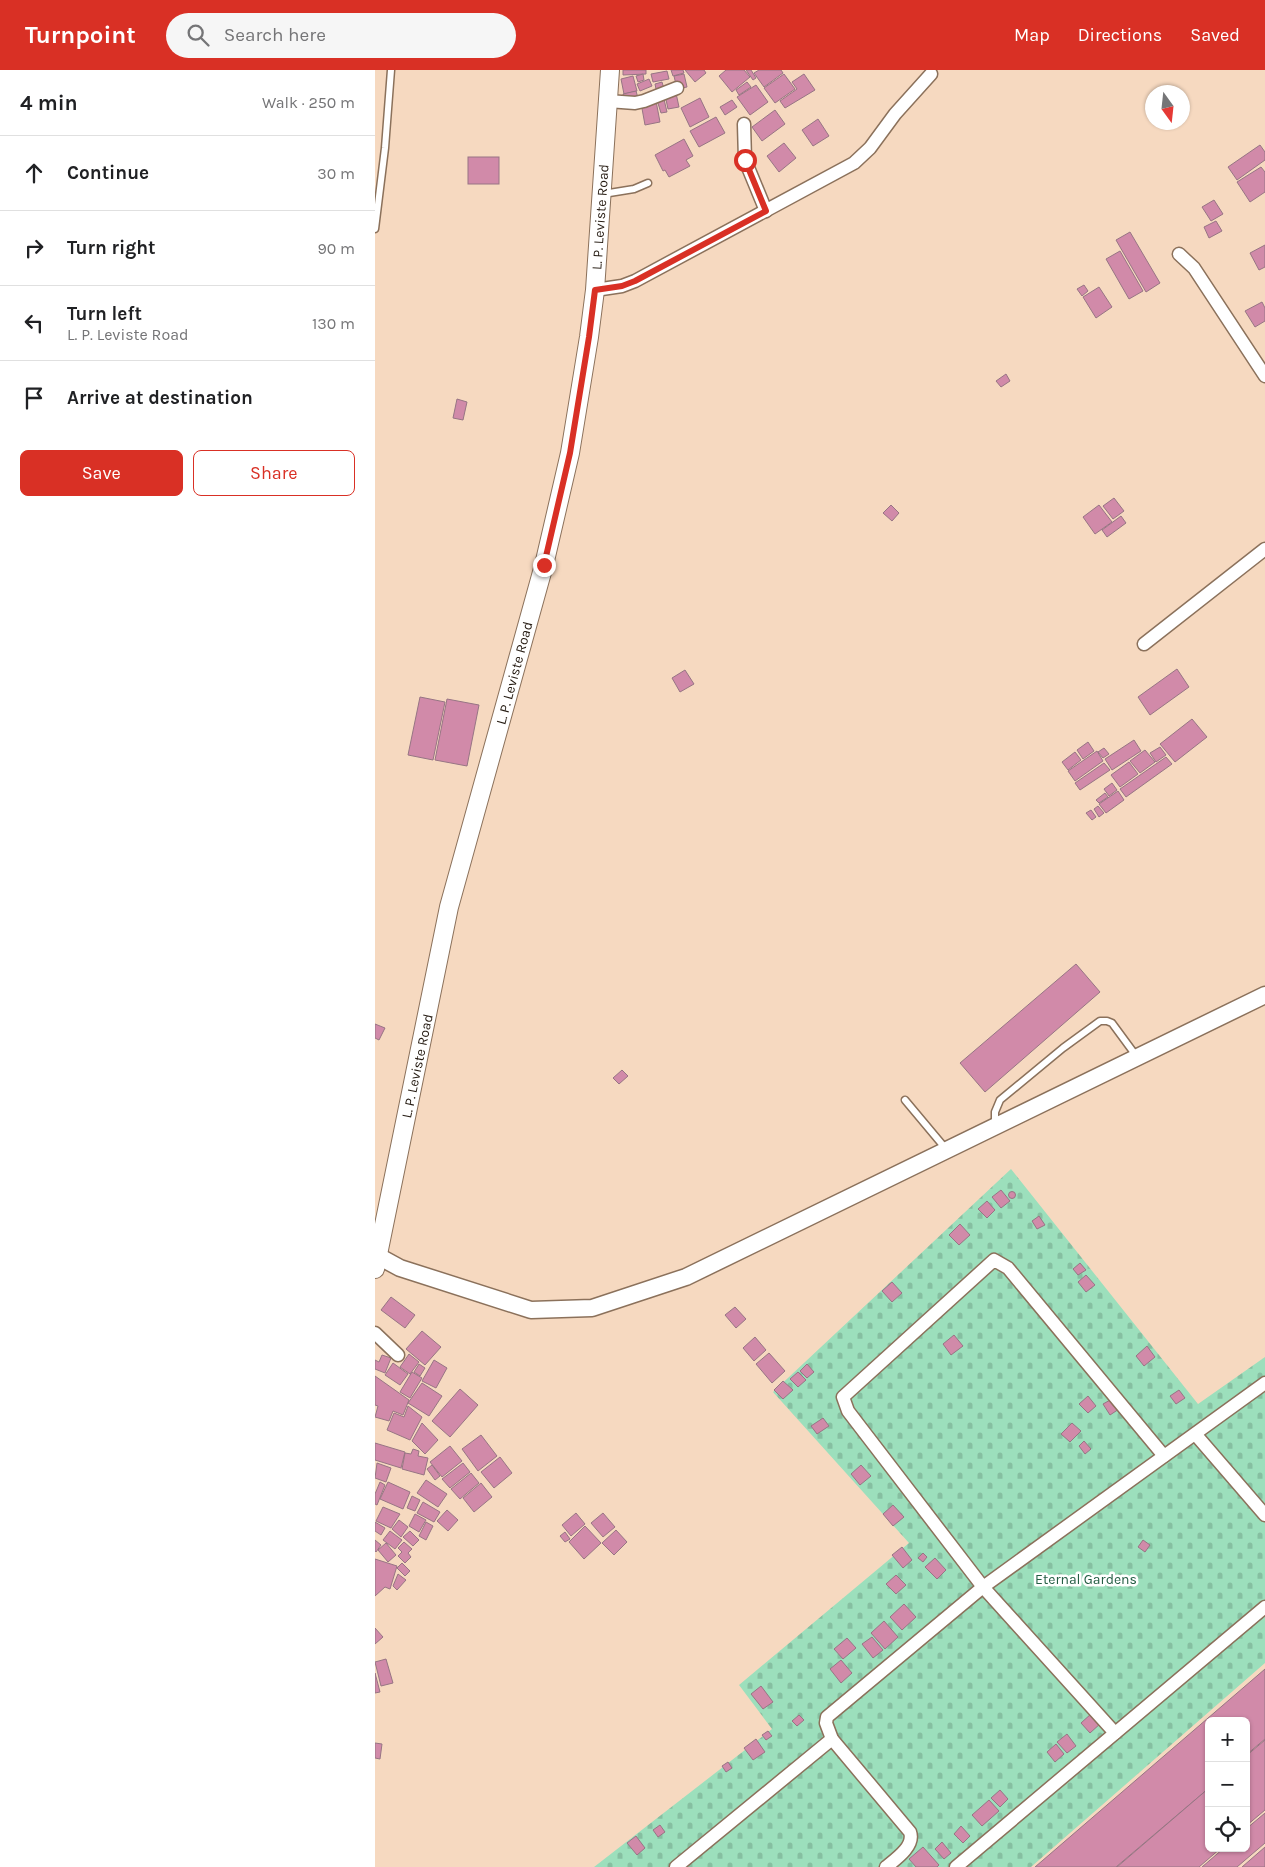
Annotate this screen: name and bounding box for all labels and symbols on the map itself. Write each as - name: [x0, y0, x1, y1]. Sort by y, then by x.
- north arrow: [1145, 85, 1190, 130]
- route start: [734, 149, 757, 172]
- street label: L. P. Leviste Road: [588, 163, 613, 271]
- route end: [533, 554, 556, 577]
- street label: L. P. Leviste Road: [493, 620, 536, 727]
- street label: L. P. Leviste Road: [398, 1012, 437, 1120]
- park label: Eternal Gardens: [1035, 1571, 1137, 1588]

